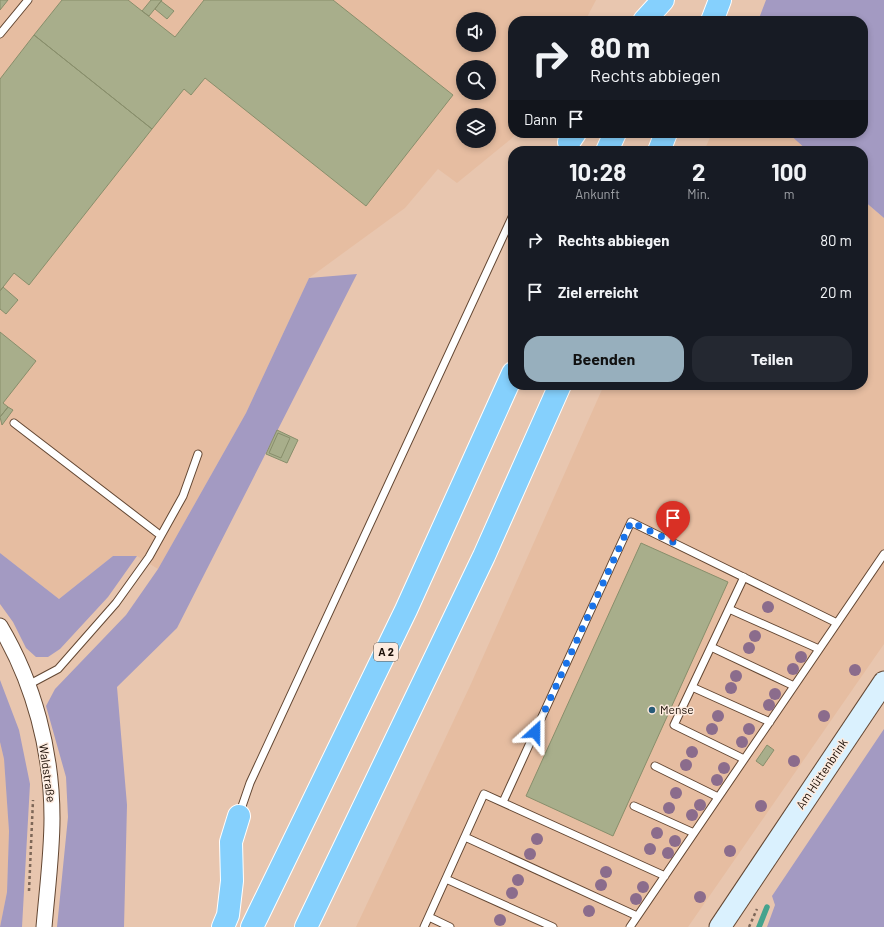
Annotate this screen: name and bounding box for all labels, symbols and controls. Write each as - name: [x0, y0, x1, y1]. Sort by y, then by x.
- map controls: [456, 12, 496, 148]
- button: sound: [456, 12, 496, 52]
- text: 80 m: [590, 30, 650, 64]
- icon: right: [524, 32, 576, 84]
- button: search: [456, 60, 496, 100]
- text: Rechts abbiegen: [590, 64, 720, 86]
- button: layers: [456, 108, 496, 148]
- icon: arrive: [565, 108, 587, 130]
- text: Dann: [524, 110, 557, 128]
- text: 10:28: [569, 157, 626, 186]
- text: 2: [692, 157, 705, 186]
- text: 100: [771, 157, 807, 186]
- text: Ankunft: [575, 186, 620, 202]
- text: Min.: [687, 186, 710, 202]
- text: m: [784, 186, 794, 202]
- icon: right: [524, 229, 546, 251]
- text: Rechts abbiegen: [558, 231, 669, 249]
- text: 80 m: [820, 231, 852, 249]
- icon: arrive: [524, 281, 546, 303]
- text: Ziel erreicht: [558, 283, 639, 301]
- text: 20 m: [820, 283, 852, 301]
- button: Beenden: [524, 336, 684, 382]
- button: Teilen: [692, 336, 852, 382]
- pin: [656, 501, 690, 542]
- icon: arrive: [662, 507, 684, 529]
- road number: A 2: [374, 643, 398, 661]
- place label: Mense: [660, 702, 694, 716]
- marker: Mense: [647, 705, 657, 715]
- position arrow: [514, 711, 556, 753]
- street label: Am Hüttenbrink: [793, 736, 850, 811]
- street label: Waldstraße: [37, 743, 59, 803]

